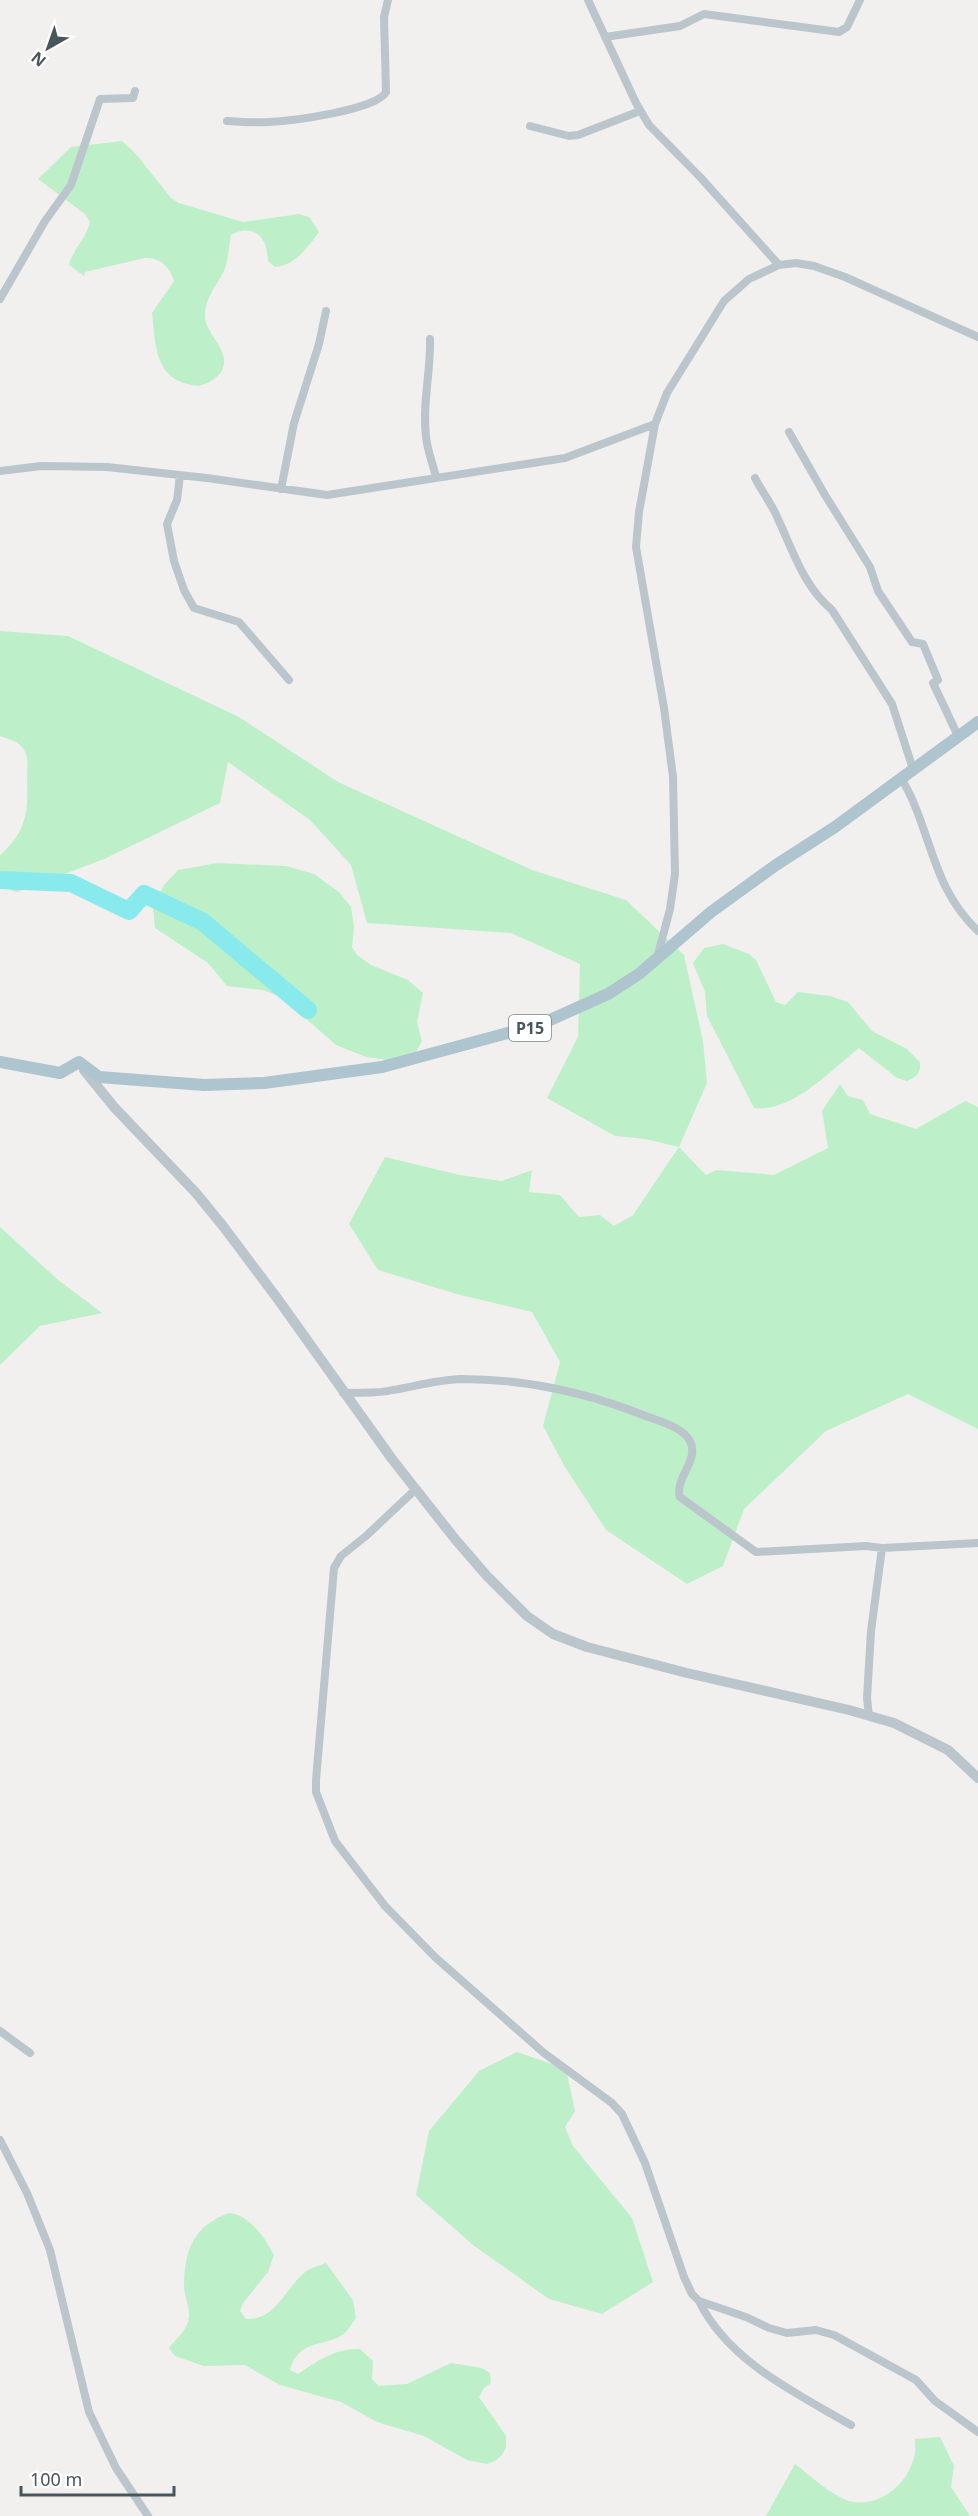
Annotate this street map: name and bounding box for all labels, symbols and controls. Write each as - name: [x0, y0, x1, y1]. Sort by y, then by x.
- north arrow: [18, 18, 78, 78]
- text: N: [26, 47, 50, 72]
- road number: P15: [509, 1015, 551, 1041]
- scale bar: [21, 2459, 174, 2497]
- text: 100 m: [30, 2467, 82, 2491]

